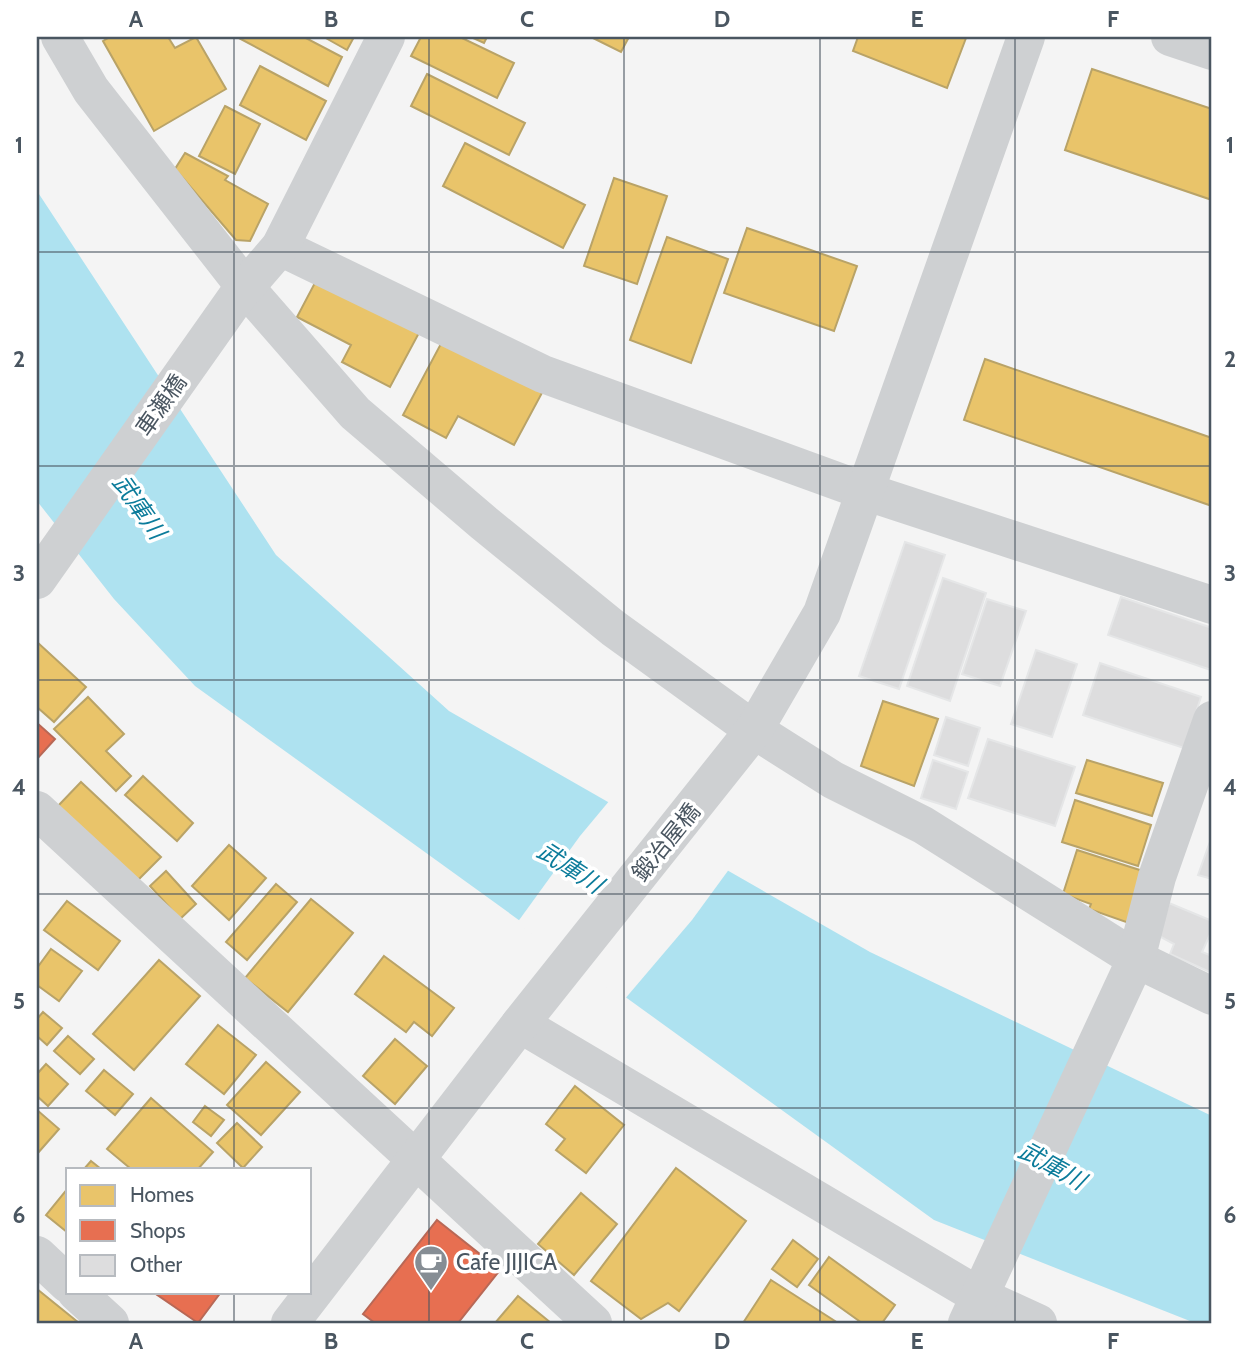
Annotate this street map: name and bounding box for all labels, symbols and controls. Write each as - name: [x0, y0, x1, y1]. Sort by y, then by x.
- text: A: [129, 5, 144, 33]
- text: B: [324, 5, 338, 33]
- text: C: [520, 5, 534, 33]
- text: D: [714, 5, 730, 33]
- text: E: [910, 5, 924, 33]
- text: F: [1107, 5, 1119, 33]
- text: 1: [15, 131, 23, 159]
- text: 1: [1226, 131, 1234, 159]
- text: 2: [13, 345, 25, 373]
- text: 2: [1224, 345, 1236, 373]
- street label: 車瀬橋: [130, 369, 192, 441]
- water label: 武庫川: [107, 469, 174, 547]
- text: 3: [13, 559, 25, 587]
- text: 3: [1224, 559, 1236, 587]
- text: 4: [12, 773, 26, 801]
- text: 4: [1223, 773, 1237, 801]
- street label: 鍛冶屋橋: [626, 797, 706, 887]
- water label: 武庫川: [532, 836, 611, 901]
- text: 5: [13, 987, 25, 1015]
- text: 5: [1224, 987, 1236, 1015]
- water label: 武庫川: [1014, 1135, 1093, 1197]
- legend: [66, 1168, 312, 1294]
- text: Homes: [130, 1182, 194, 1207]
- text: 6: [13, 1201, 25, 1229]
- text: 6: [1224, 1201, 1236, 1229]
- text: Shops: [130, 1218, 186, 1243]
- cafe icon: Cafe JIJICA: [412, 1243, 450, 1292]
- place label: Cafe JIJICA: [456, 1248, 557, 1276]
- text: Other: [130, 1252, 182, 1277]
- text: A: [129, 1327, 144, 1355]
- text: B: [324, 1327, 338, 1355]
- text: C: [520, 1327, 534, 1355]
- text: D: [714, 1327, 730, 1355]
- text: E: [910, 1327, 924, 1355]
- text: F: [1107, 1327, 1119, 1355]

